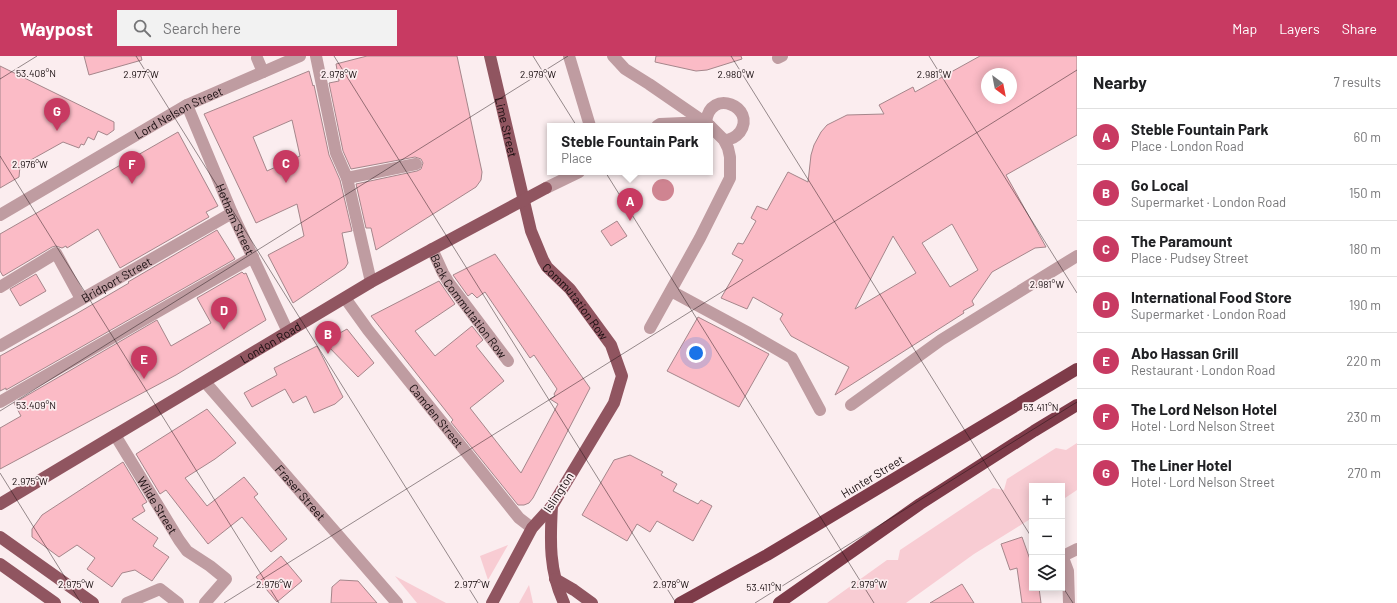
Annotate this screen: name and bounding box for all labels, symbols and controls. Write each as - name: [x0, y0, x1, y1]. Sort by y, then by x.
- search box: [117, 10, 397, 46]
- text: Waypost: [20, 17, 93, 40]
- icon: search: [131, 17, 153, 39]
- text: Search here: [163, 19, 241, 37]
- text: Map: [1232, 20, 1257, 37]
- text: Layers: [1279, 20, 1320, 37]
- text: Share: [1342, 20, 1377, 37]
- text: 53.408°N: [16, 67, 56, 79]
- text: 2.977°W: [123, 68, 159, 80]
- text: 2.978°W: [321, 68, 357, 80]
- text: 2.979°W: [520, 68, 556, 80]
- text: 2.980°W: [718, 68, 755, 80]
- text: 2.981°W: [917, 68, 951, 80]
- north arrow: [981, 68, 1017, 104]
- text: Nearby: [1093, 72, 1147, 92]
- text: 7 results: [1334, 74, 1381, 90]
- street label: Lord Nelson Street: [132, 83, 225, 141]
- street label: Lime Street: [493, 96, 520, 159]
- pin: G: [44, 98, 70, 131]
- text: Steble Fountain Park: [1131, 120, 1268, 138]
- popup: [547, 123, 713, 175]
- text: A: [1102, 129, 1110, 145]
- text: 60 m: [1354, 129, 1381, 145]
- text: Steble Fountain Park: [561, 132, 699, 150]
- text: Place · London Road: [1131, 138, 1244, 154]
- pin: C: [273, 150, 299, 183]
- text: Place: [561, 150, 592, 166]
- pin: F: [119, 151, 145, 184]
- text: 2.976°W: [12, 158, 48, 170]
- text: Go Local: [1131, 176, 1188, 194]
- street label: Hotham Street: [214, 181, 258, 257]
- text: B: [1102, 185, 1110, 201]
- text: 150 m: [1349, 185, 1381, 201]
- pin: A: [617, 188, 643, 221]
- text: Supermarket · London Road: [1131, 194, 1286, 210]
- text: The Paramount: [1131, 232, 1232, 250]
- text: C: [1102, 241, 1110, 257]
- text: 180 m: [1349, 241, 1381, 257]
- text: Place · Pudsey Street: [1131, 250, 1249, 266]
- street label: Back Commutation Row: [428, 252, 510, 361]
- street label: Bridport Street: [79, 254, 154, 305]
- street label: Commutation Row: [540, 260, 612, 343]
- text: 2.981°W: [1030, 278, 1064, 290]
- text: International Food Store: [1131, 288, 1292, 306]
- pin: D: [211, 297, 237, 330]
- text: D: [1102, 297, 1110, 313]
- text: 190 m: [1349, 297, 1381, 313]
- text: Supermarket · London Road: [1131, 306, 1286, 322]
- street label: London Road: [237, 319, 303, 366]
- pin: B: [315, 321, 341, 354]
- your location: [686, 343, 706, 363]
- text: Abo Hassan Grill: [1131, 344, 1238, 362]
- pin: E: [131, 346, 157, 379]
- text: E: [1102, 353, 1110, 369]
- text: 220 m: [1346, 353, 1381, 369]
- text: Restaurant · London Road: [1131, 362, 1275, 378]
- street label: Camden Street: [407, 381, 466, 450]
- text: 53.409°N: [16, 399, 56, 411]
- text: The Lord Nelson Hotel: [1131, 400, 1277, 418]
- text: 53.411°N: [1023, 401, 1059, 413]
- text: F: [1102, 409, 1110, 425]
- text: 230 m: [1347, 409, 1381, 425]
- text: Hotel · Lord Nelson Street: [1131, 418, 1275, 434]
- street label: Hunter Street: [838, 452, 906, 500]
- text: The Liner Hotel: [1131, 456, 1232, 474]
- street label: Fraser Street: [273, 462, 329, 523]
- text: G: [1102, 465, 1110, 481]
- text: 270 m: [1347, 465, 1381, 481]
- street label: Islington: [540, 469, 576, 515]
- street label: Wilde Street: [135, 474, 180, 536]
- text: Hotel · Lord Nelson Street: [1131, 474, 1275, 490]
- text: 2.975°W: [12, 475, 48, 487]
- map controls: [1029, 483, 1065, 591]
- button: +: [1029, 483, 1065, 519]
- button: −: [1029, 519, 1065, 555]
- button: layers: [1029, 555, 1065, 591]
- text: 2.975°W: [58, 578, 94, 590]
- text: 2.976°W: [256, 578, 292, 590]
- text: 2.977°W: [454, 578, 490, 590]
- text: 2.978°W: [653, 578, 689, 590]
- text: 2.979°W: [851, 578, 887, 590]
- text: 53.411°N: [746, 581, 782, 593]

